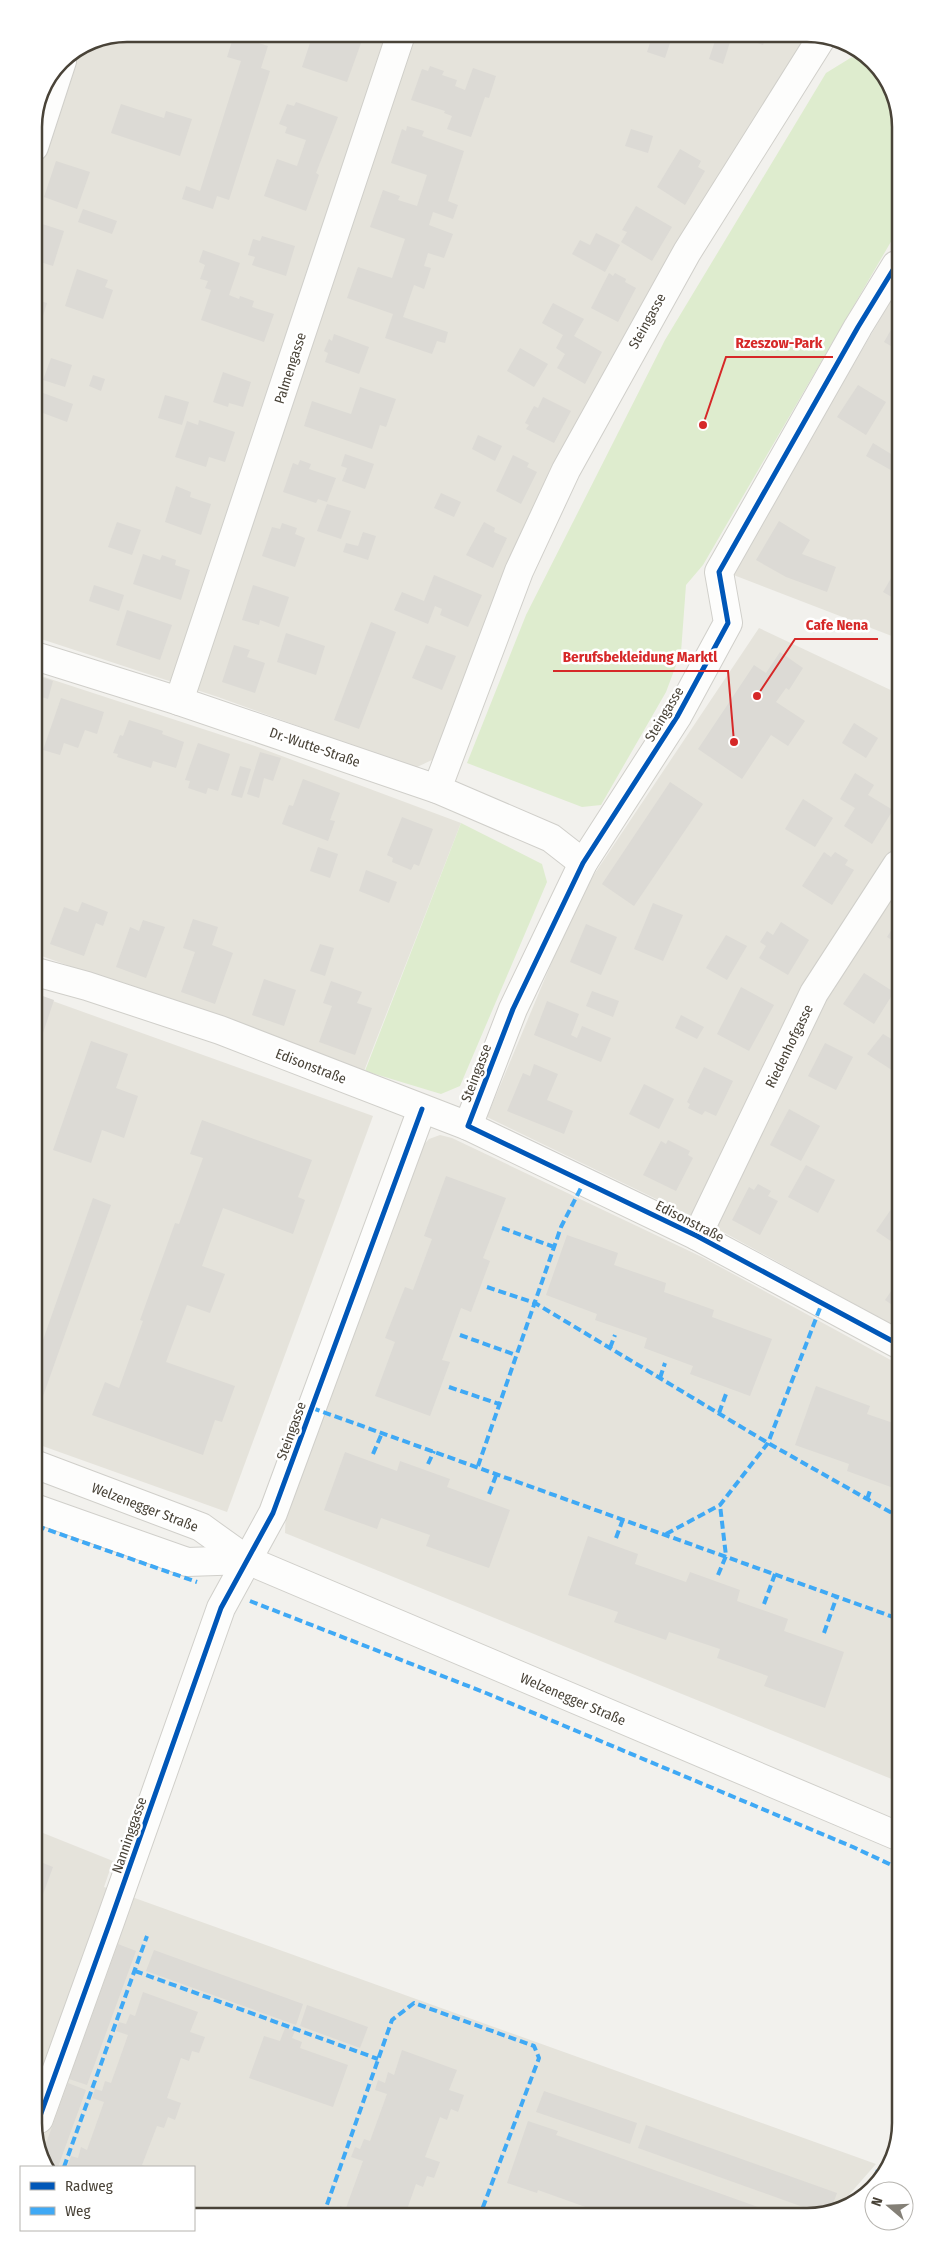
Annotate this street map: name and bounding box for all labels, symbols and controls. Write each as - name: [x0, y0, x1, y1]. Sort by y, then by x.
- street label: Steingasse: [625, 290, 670, 352]
- callout: Rzeszow-Park: [726, 327, 833, 357]
- street label: Palmengasse: [271, 330, 310, 406]
- text: Rzeszow-Park: [736, 334, 823, 352]
- callout: Cafe Nena: [795, 609, 878, 639]
- text: Cafe Nena: [806, 616, 869, 634]
- callout: Berufsbekleidung Marktl: [553, 641, 728, 671]
- text: Berufsbekleidung Marktl: [563, 648, 718, 666]
- street label: Steingasse: [641, 684, 687, 745]
- street label: Dr.-Wutte-Straße: [267, 724, 362, 771]
- street label: Riedenhofgasse: [762, 1002, 817, 1091]
- street label: Steingasse: [458, 1042, 495, 1105]
- street label: Edisonstraße: [273, 1045, 349, 1088]
- street label: Edisonstraße: [653, 1197, 727, 1246]
- street label: Steingasse: [273, 1400, 310, 1463]
- street label: Welzenegger Straße: [89, 1479, 201, 1536]
- street label: Welzenegger Straße: [517, 1670, 628, 1729]
- street label: Nanninggasse: [109, 1795, 150, 1875]
- legend: [20, 2166, 195, 2231]
- text: Radweg: [65, 2177, 113, 2195]
- north arrow: [864, 2181, 914, 2231]
- text: N: [868, 2195, 887, 2209]
- text: Weg: [65, 2202, 91, 2220]

